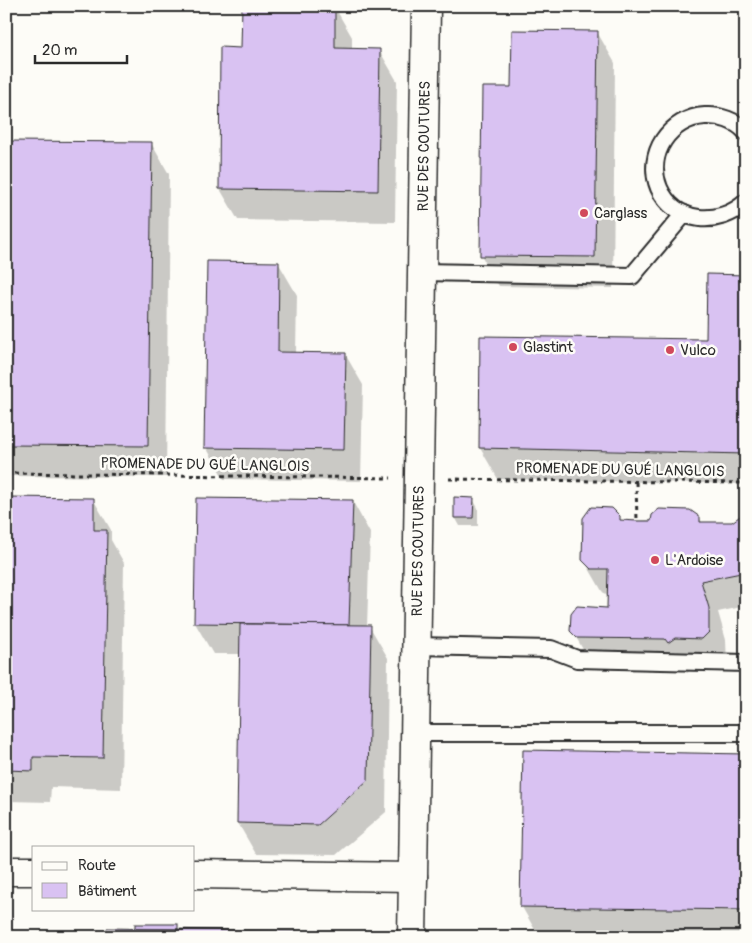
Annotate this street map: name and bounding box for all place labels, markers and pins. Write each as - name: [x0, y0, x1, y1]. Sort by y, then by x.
- place label: Carglass: [594, 204, 647, 223]
- marker: Carglass: [578, 207, 590, 219]
- place label: Glastint: [523, 338, 574, 357]
- marker: Glastint: [507, 341, 519, 353]
- place label: Vulco: [680, 341, 716, 360]
- marker: Vulco: [664, 344, 676, 356]
- place label: L'Ardoise: [665, 551, 724, 570]
- marker: L'Ardoise: [649, 554, 661, 566]

